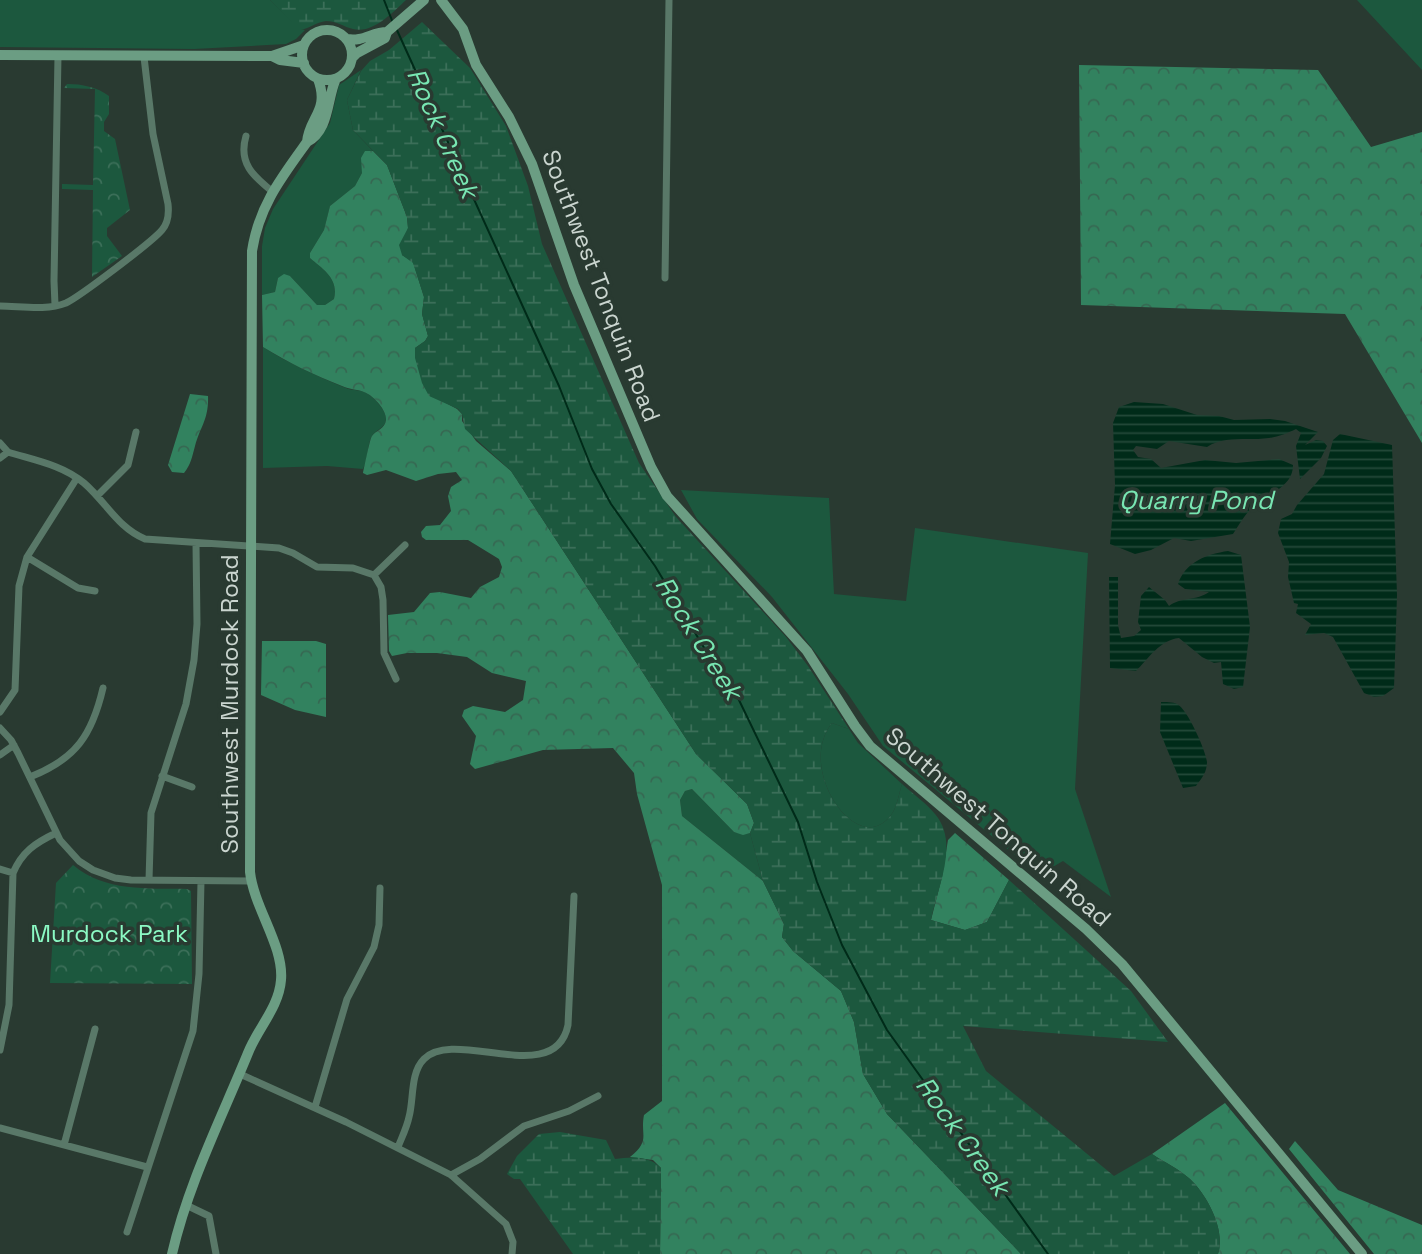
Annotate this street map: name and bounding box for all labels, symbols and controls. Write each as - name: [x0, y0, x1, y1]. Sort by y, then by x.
- water label: Rock Creek: [399, 62, 488, 206]
- street label: Southwest Tonquin Road: [535, 145, 668, 426]
- water label: Quarry Pond: [1119, 483, 1276, 517]
- street label: Southwest Murdock Road: [214, 554, 245, 854]
- water label: Rock Creek: [648, 570, 752, 709]
- street label: Southwest Tonquin Road: [879, 720, 1118, 933]
- park label: Murdock Park: [30, 918, 188, 949]
- water label: Rock Creek: [908, 1070, 1020, 1205]

